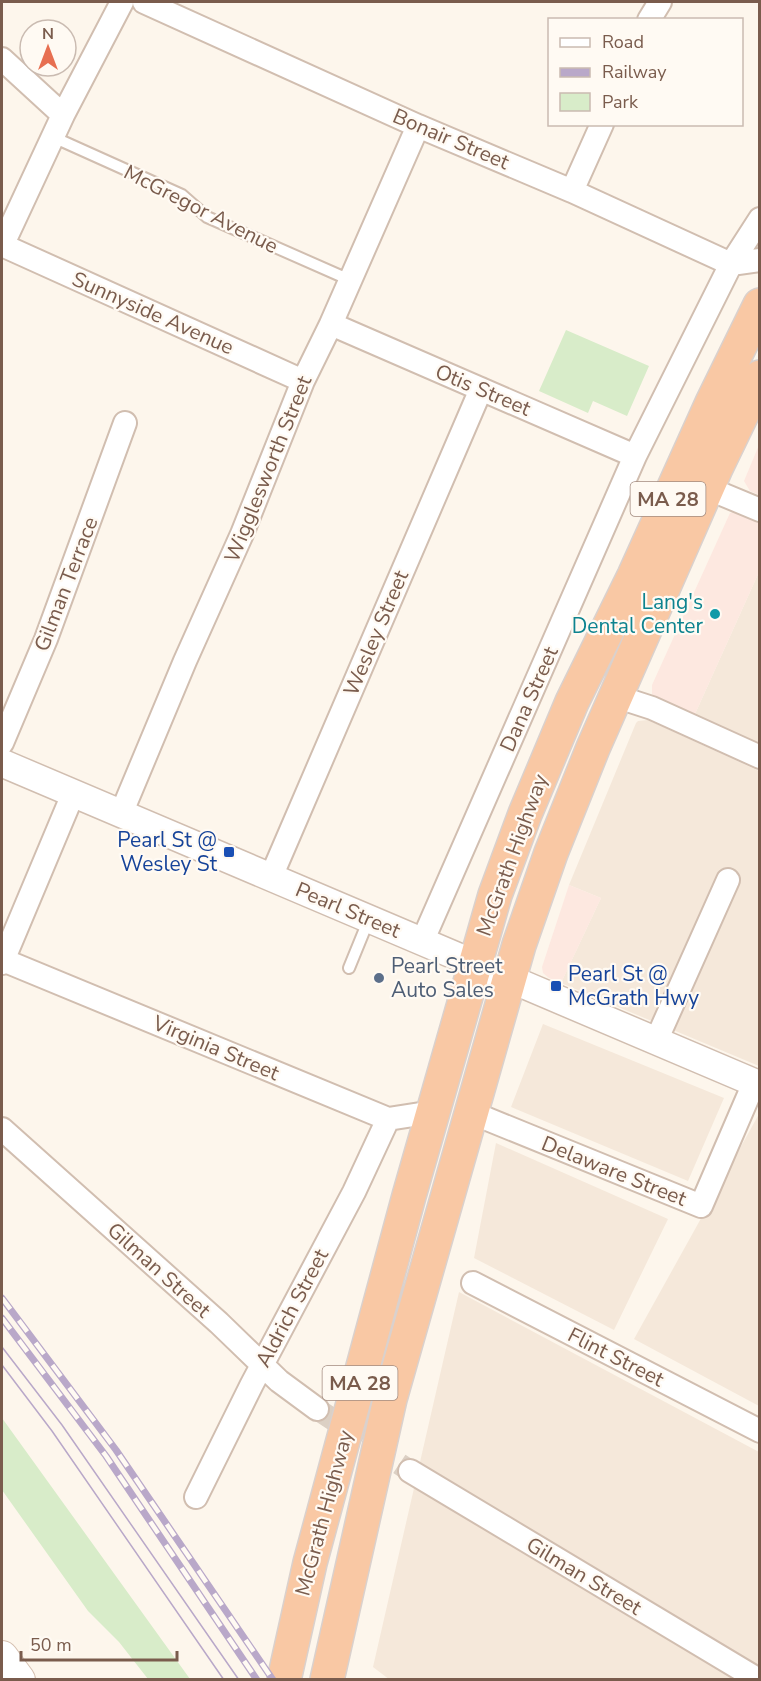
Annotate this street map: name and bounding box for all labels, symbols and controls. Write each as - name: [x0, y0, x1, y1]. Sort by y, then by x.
- north arrow: [18, 18, 78, 78]
- legend: [548, 18, 743, 126]
- text: N: [42, 23, 54, 45]
- text: Road: [602, 30, 644, 54]
- text: Railway: [602, 60, 667, 84]
- text: Park: [602, 90, 639, 114]
- street label: Bonair Street: [388, 102, 514, 176]
- street label: McGregor Avenue: [119, 158, 283, 260]
- street label: Sunnyside Avenue: [68, 265, 238, 361]
- street label: Otis Street: [431, 357, 536, 423]
- street label: Wigglesworth Street: [218, 371, 318, 567]
- road number: MA 28: [630, 482, 706, 516]
- street label: Gilman Terrace: [28, 513, 104, 655]
- street label: Wesley Street: [337, 565, 415, 700]
- place label: Lang's Dental Center: [572, 588, 703, 640]
- marker: Lang's Dental Center: [708, 607, 722, 621]
- street label: Dana Street: [493, 641, 565, 756]
- street label: McGrath Highway: [470, 770, 554, 940]
- place label: Pearl St @ Wesley St: [117, 826, 218, 878]
- marker: Pearl St @ Wesley St: [222, 845, 236, 859]
- street label: Pearl Street: [291, 875, 405, 945]
- place label: Pearl Street Auto Sales: [391, 952, 503, 1004]
- place label: Pearl St @ McGrath Hwy: [568, 960, 699, 1012]
- marker: Pearl Street Auto Sales: [372, 971, 386, 985]
- marker: Pearl St @ McGrath Hwy: [549, 979, 563, 993]
- street label: Virginia Street: [148, 1008, 284, 1087]
- street label: Delaware Street: [537, 1129, 691, 1213]
- street label: Gilman Street: [101, 1216, 217, 1324]
- street label: Aldrich Street: [249, 1243, 335, 1372]
- street label: Flint Street: [563, 1321, 670, 1394]
- road number: MA 28: [322, 1366, 398, 1400]
- street label: McGrath Highway: [288, 1427, 360, 1599]
- street label: Gilman Street: [521, 1531, 648, 1622]
- scale bar: [21, 1624, 177, 1662]
- text: 50 m: [30, 1633, 72, 1657]

